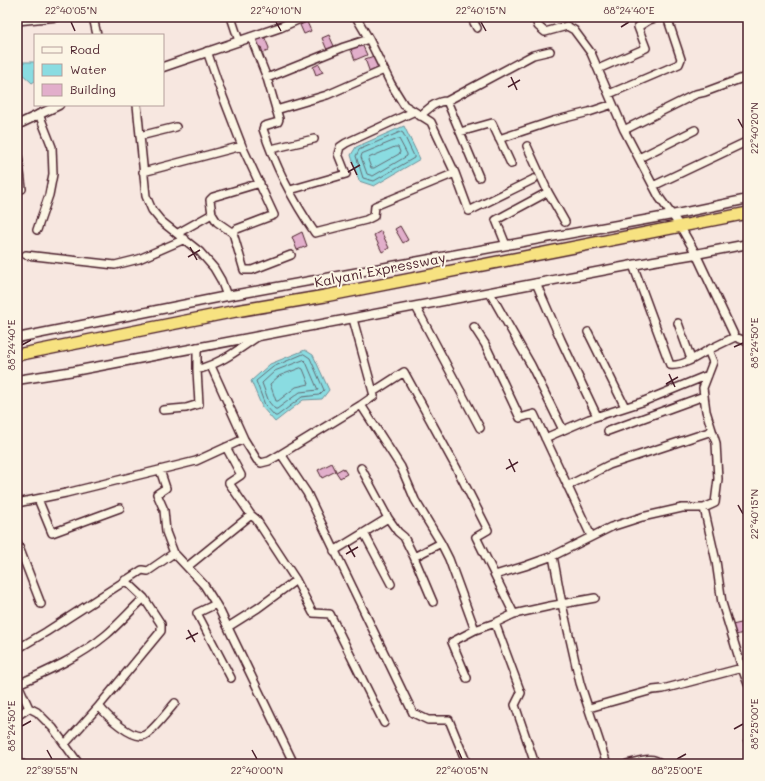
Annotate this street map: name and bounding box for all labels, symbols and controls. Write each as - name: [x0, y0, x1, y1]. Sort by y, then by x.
- text: 22°40'05"N: [45, 3, 97, 17]
- text: 22°40'10"N: [251, 3, 301, 17]
- text: 22°40'15"N: [456, 3, 506, 17]
- text: 88°24'40"E: [604, 3, 655, 17]
- legend: [34, 34, 164, 106]
- text: Road: [70, 41, 100, 57]
- text: Water: [70, 61, 107, 77]
- text: Building: [70, 81, 116, 97]
- text: 22°40'20"N: [747, 102, 761, 154]
- street label: Kalyani Expressway: [313, 247, 447, 292]
- text: 88°24'50"E: [747, 317, 761, 368]
- text: 88°24'40"E: [4, 319, 18, 370]
- text: 22°40'15"N: [747, 489, 761, 539]
- text: 88°25'00"E: [747, 698, 761, 750]
- text: 88°24'50"E: [4, 700, 18, 751]
- text: 22°39'55"N: [26, 763, 78, 777]
- text: 22°40'00"N: [231, 763, 283, 777]
- text: 22°40'05"N: [436, 763, 488, 777]
- text: 88°25'00"E: [651, 763, 703, 777]

